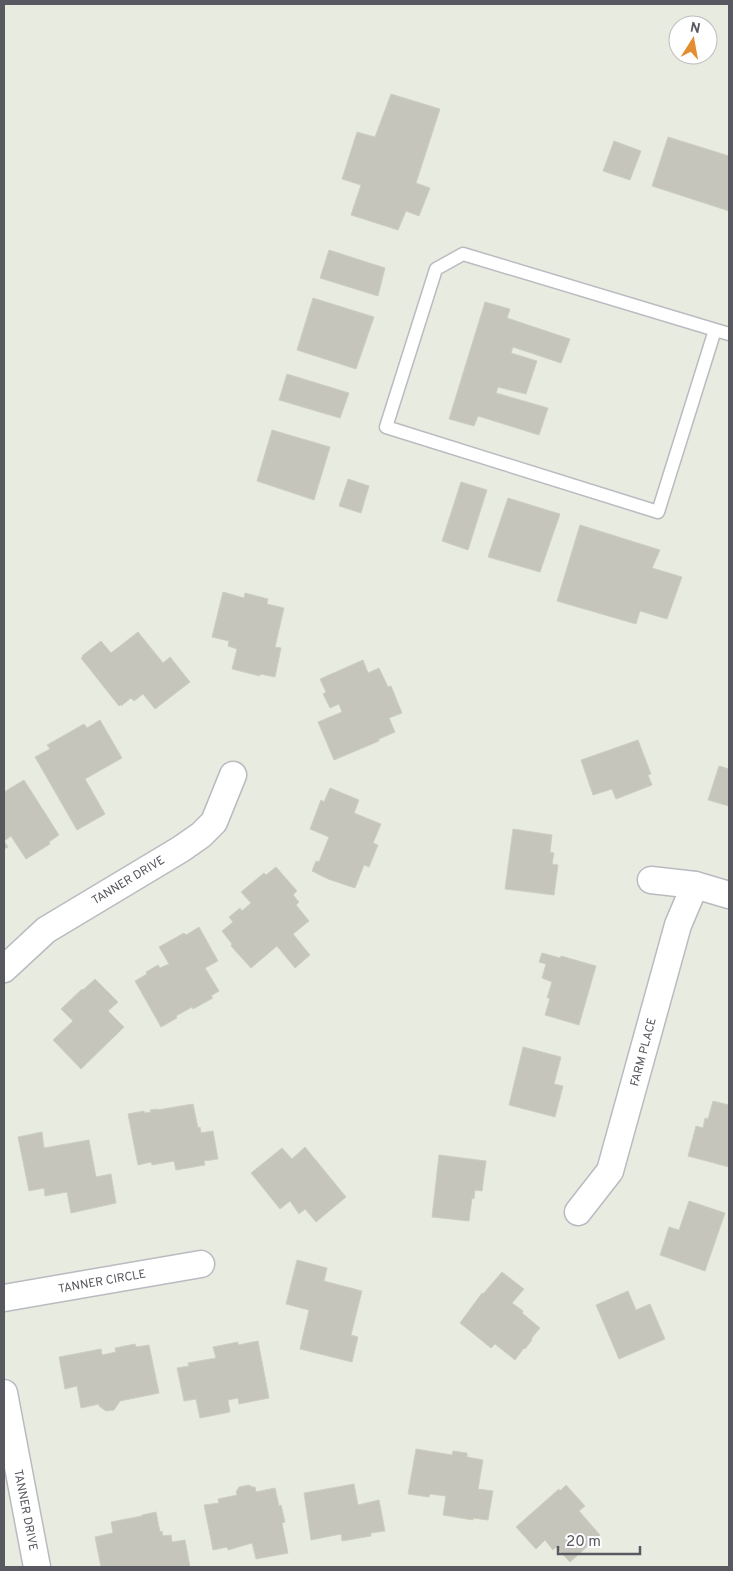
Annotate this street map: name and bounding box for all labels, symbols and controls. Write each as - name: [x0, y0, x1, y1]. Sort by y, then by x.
- north arrow: [668, 15, 718, 65]
- text: N: [689, 19, 702, 38]
- street label: TANNER DRIVE: [89, 853, 168, 909]
- street label: FARM PLACE: [627, 1016, 661, 1088]
- street label: TANNER CIRCLE: [57, 1266, 147, 1298]
- street label: TANNER DRIVE: [9, 1468, 41, 1552]
- scale bar: [558, 1524, 640, 1556]
- text: 20 m: [566, 1533, 601, 1552]

